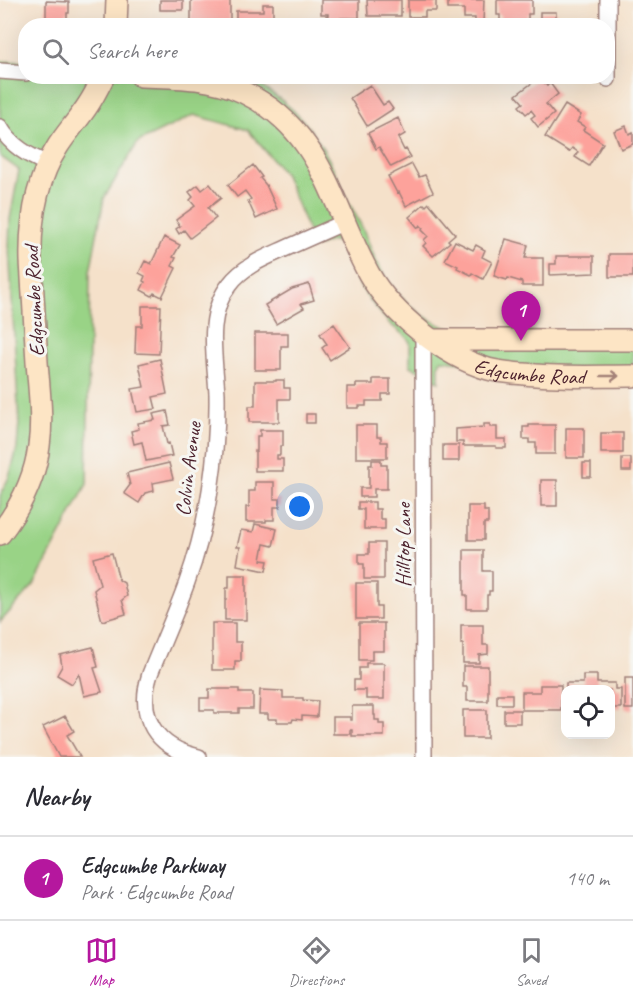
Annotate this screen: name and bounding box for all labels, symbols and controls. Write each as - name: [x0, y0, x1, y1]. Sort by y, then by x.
- search box: [18, 18, 615, 84]
- icon: search: [39, 35, 72, 68]
- text: Search here: [87, 37, 177, 65]
- street label: Edgcumbe Road: [18, 242, 50, 357]
- pin: 1: [502, 292, 540, 341]
- street label: Edgcumbe Road: [471, 352, 588, 390]
- one-way arrow: [599, 370, 619, 382]
- street label: Colvin Avenue: [169, 419, 207, 518]
- your location: [285, 492, 314, 521]
- street label: Hilltop Lane: [390, 501, 416, 587]
- map controls: [561, 685, 615, 739]
- button: locate: [561, 685, 615, 739]
- text: Nearby: [24, 780, 89, 813]
- text: Edgcumbe Parkway: [81, 852, 225, 880]
- text: 1: [39, 866, 48, 891]
- text: 140 m: [566, 866, 609, 891]
- text: Park · Edgcumbe Road: [81, 880, 232, 905]
- tab: Map: [85, 934, 118, 990]
- tab: Directions: [289, 934, 344, 990]
- tab: Saved: [515, 934, 548, 990]

